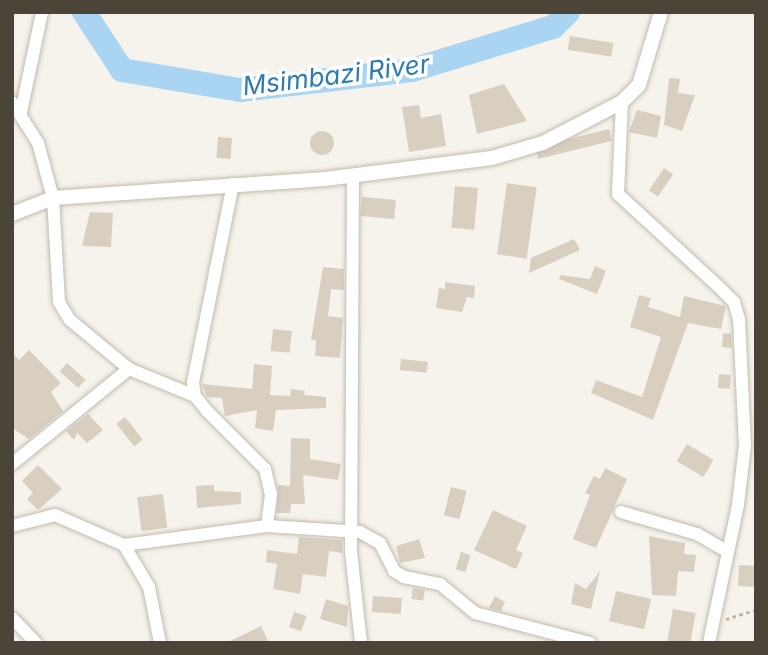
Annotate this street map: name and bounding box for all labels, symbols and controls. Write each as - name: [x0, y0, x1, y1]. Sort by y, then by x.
- water label: Msimbazi River: [241, 48, 431, 102]

